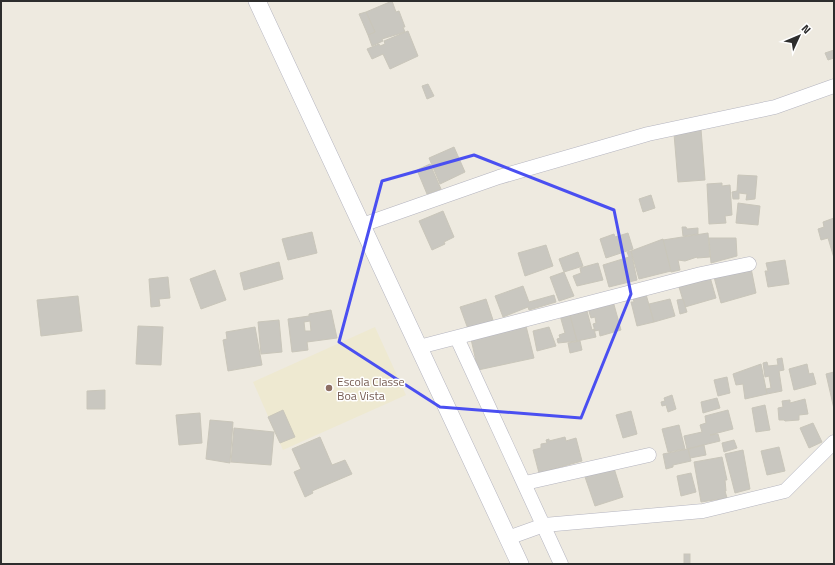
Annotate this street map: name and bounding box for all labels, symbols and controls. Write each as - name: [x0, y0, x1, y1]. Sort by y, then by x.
- north arrow: [779, 16, 819, 56]
- text: N: [798, 21, 815, 37]
- place label: Escola Classe Boa Vista: [337, 372, 405, 405]
- marker: Escola Classe Boa Vista: [324, 383, 334, 393]

